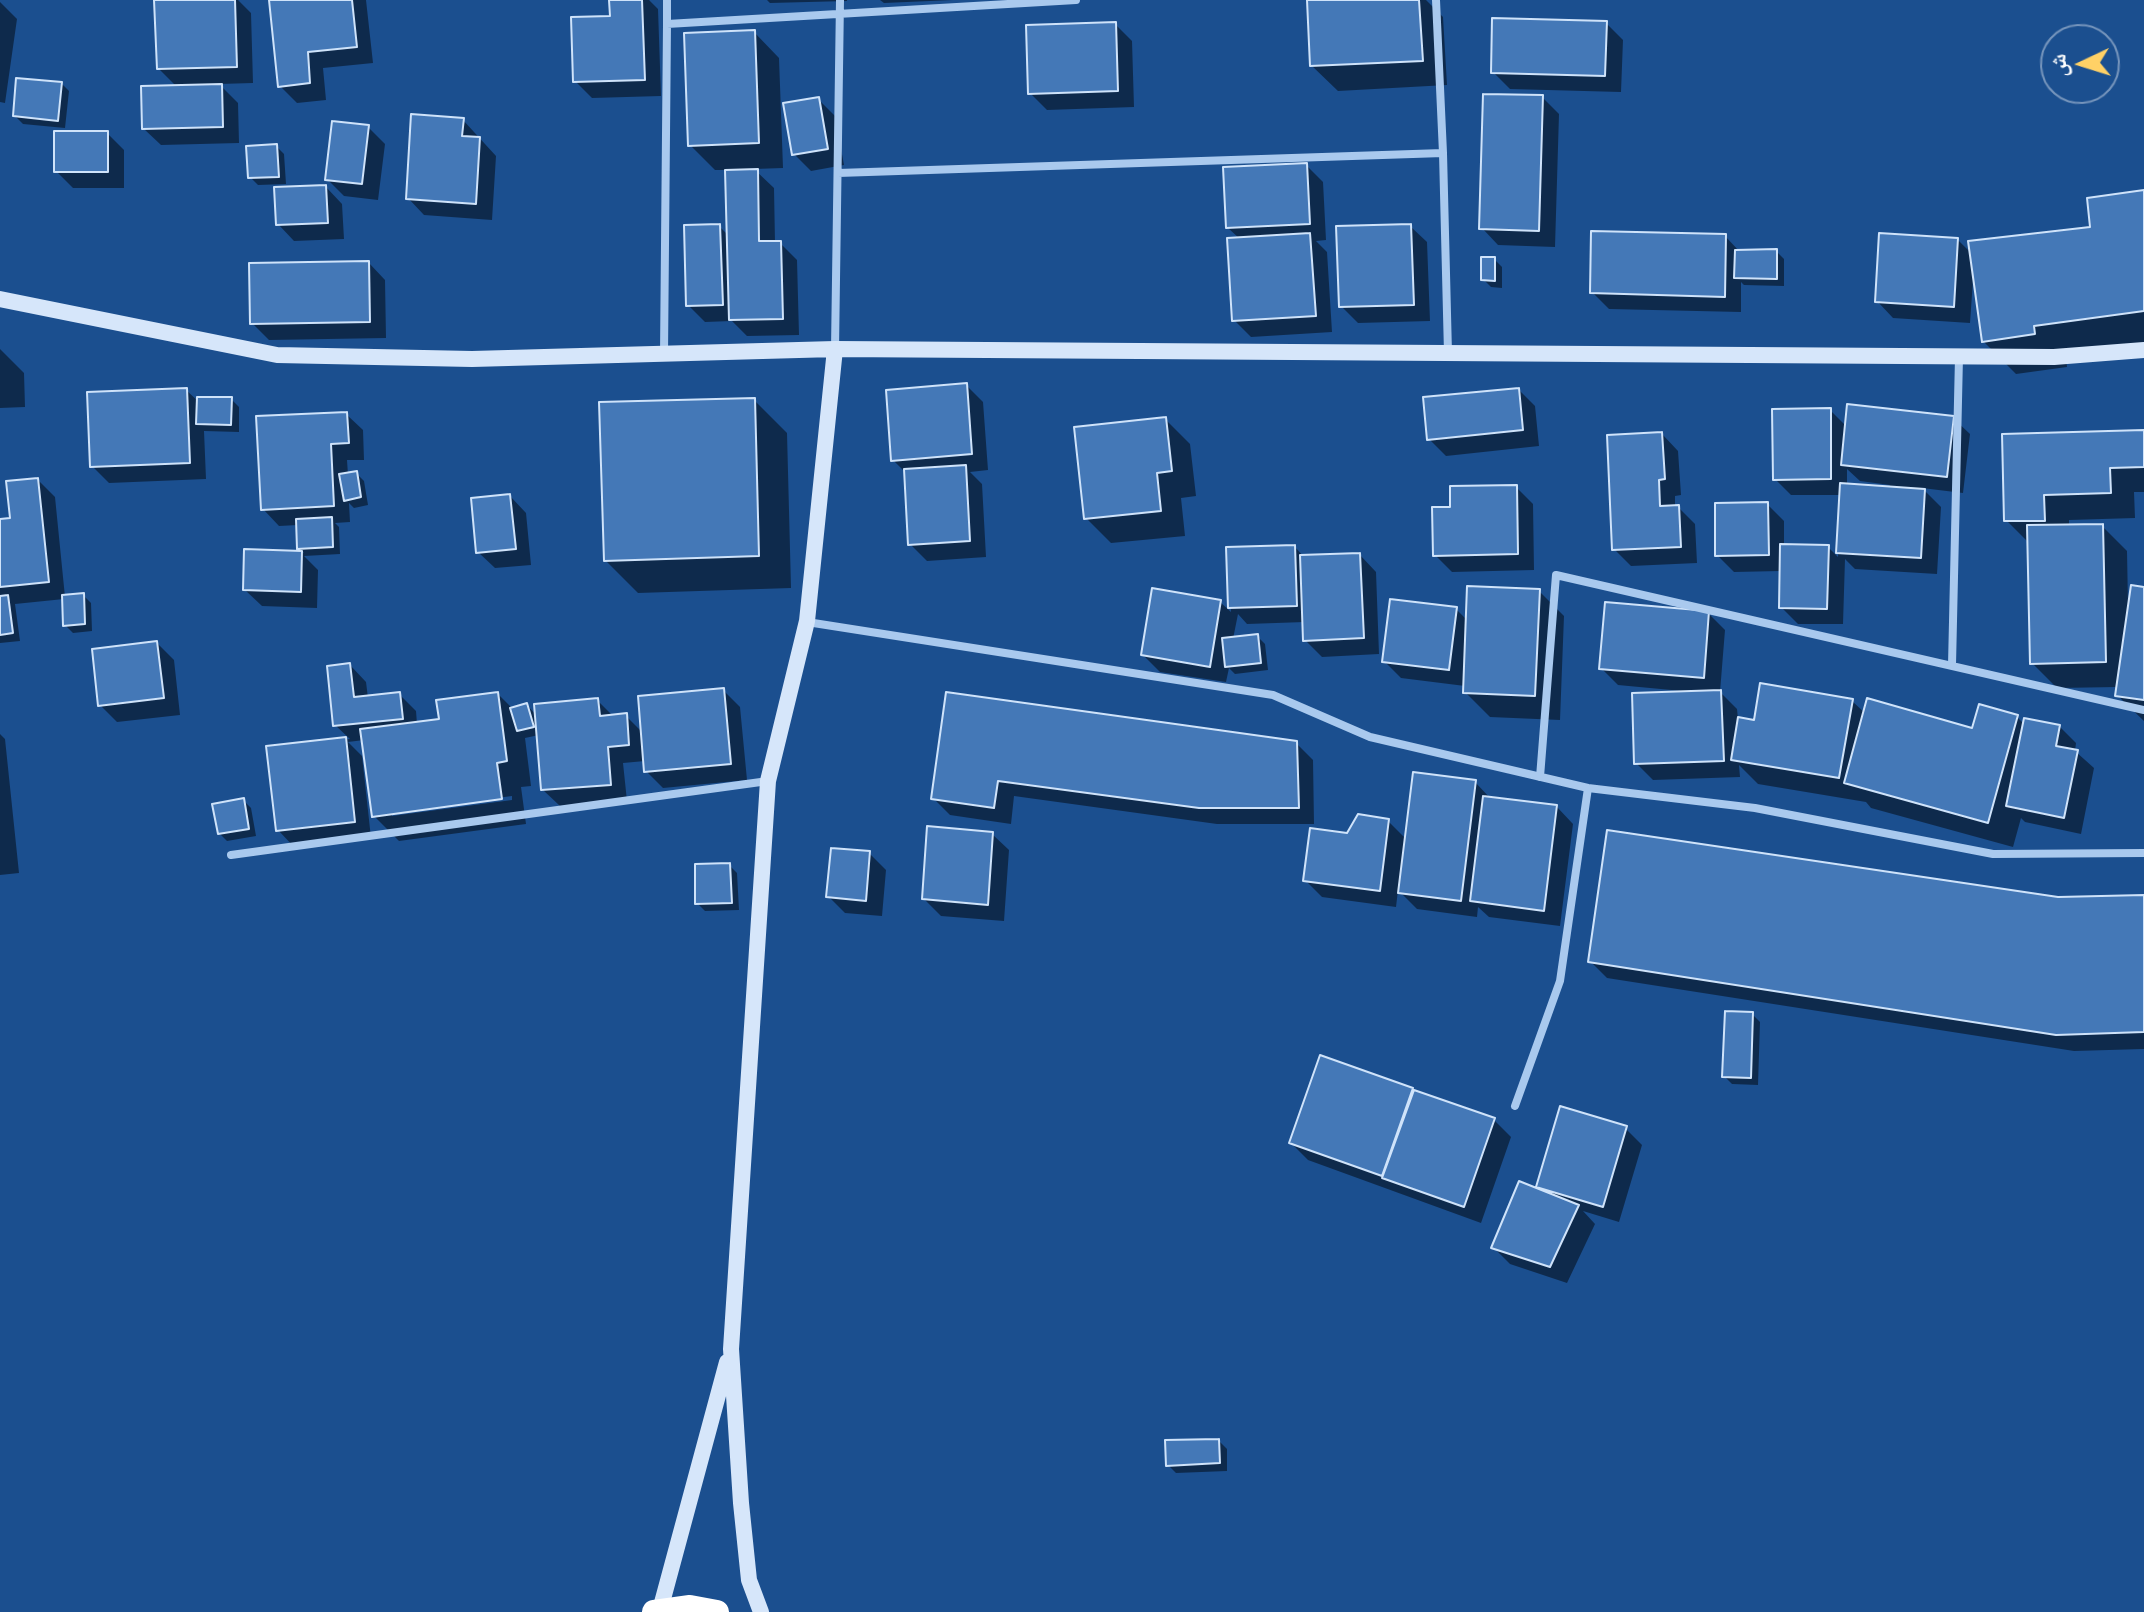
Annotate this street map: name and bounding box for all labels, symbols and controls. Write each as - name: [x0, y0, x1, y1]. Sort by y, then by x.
- north arrow: [2040, 24, 2120, 104]
- text: ش: [2044, 53, 2072, 78]

